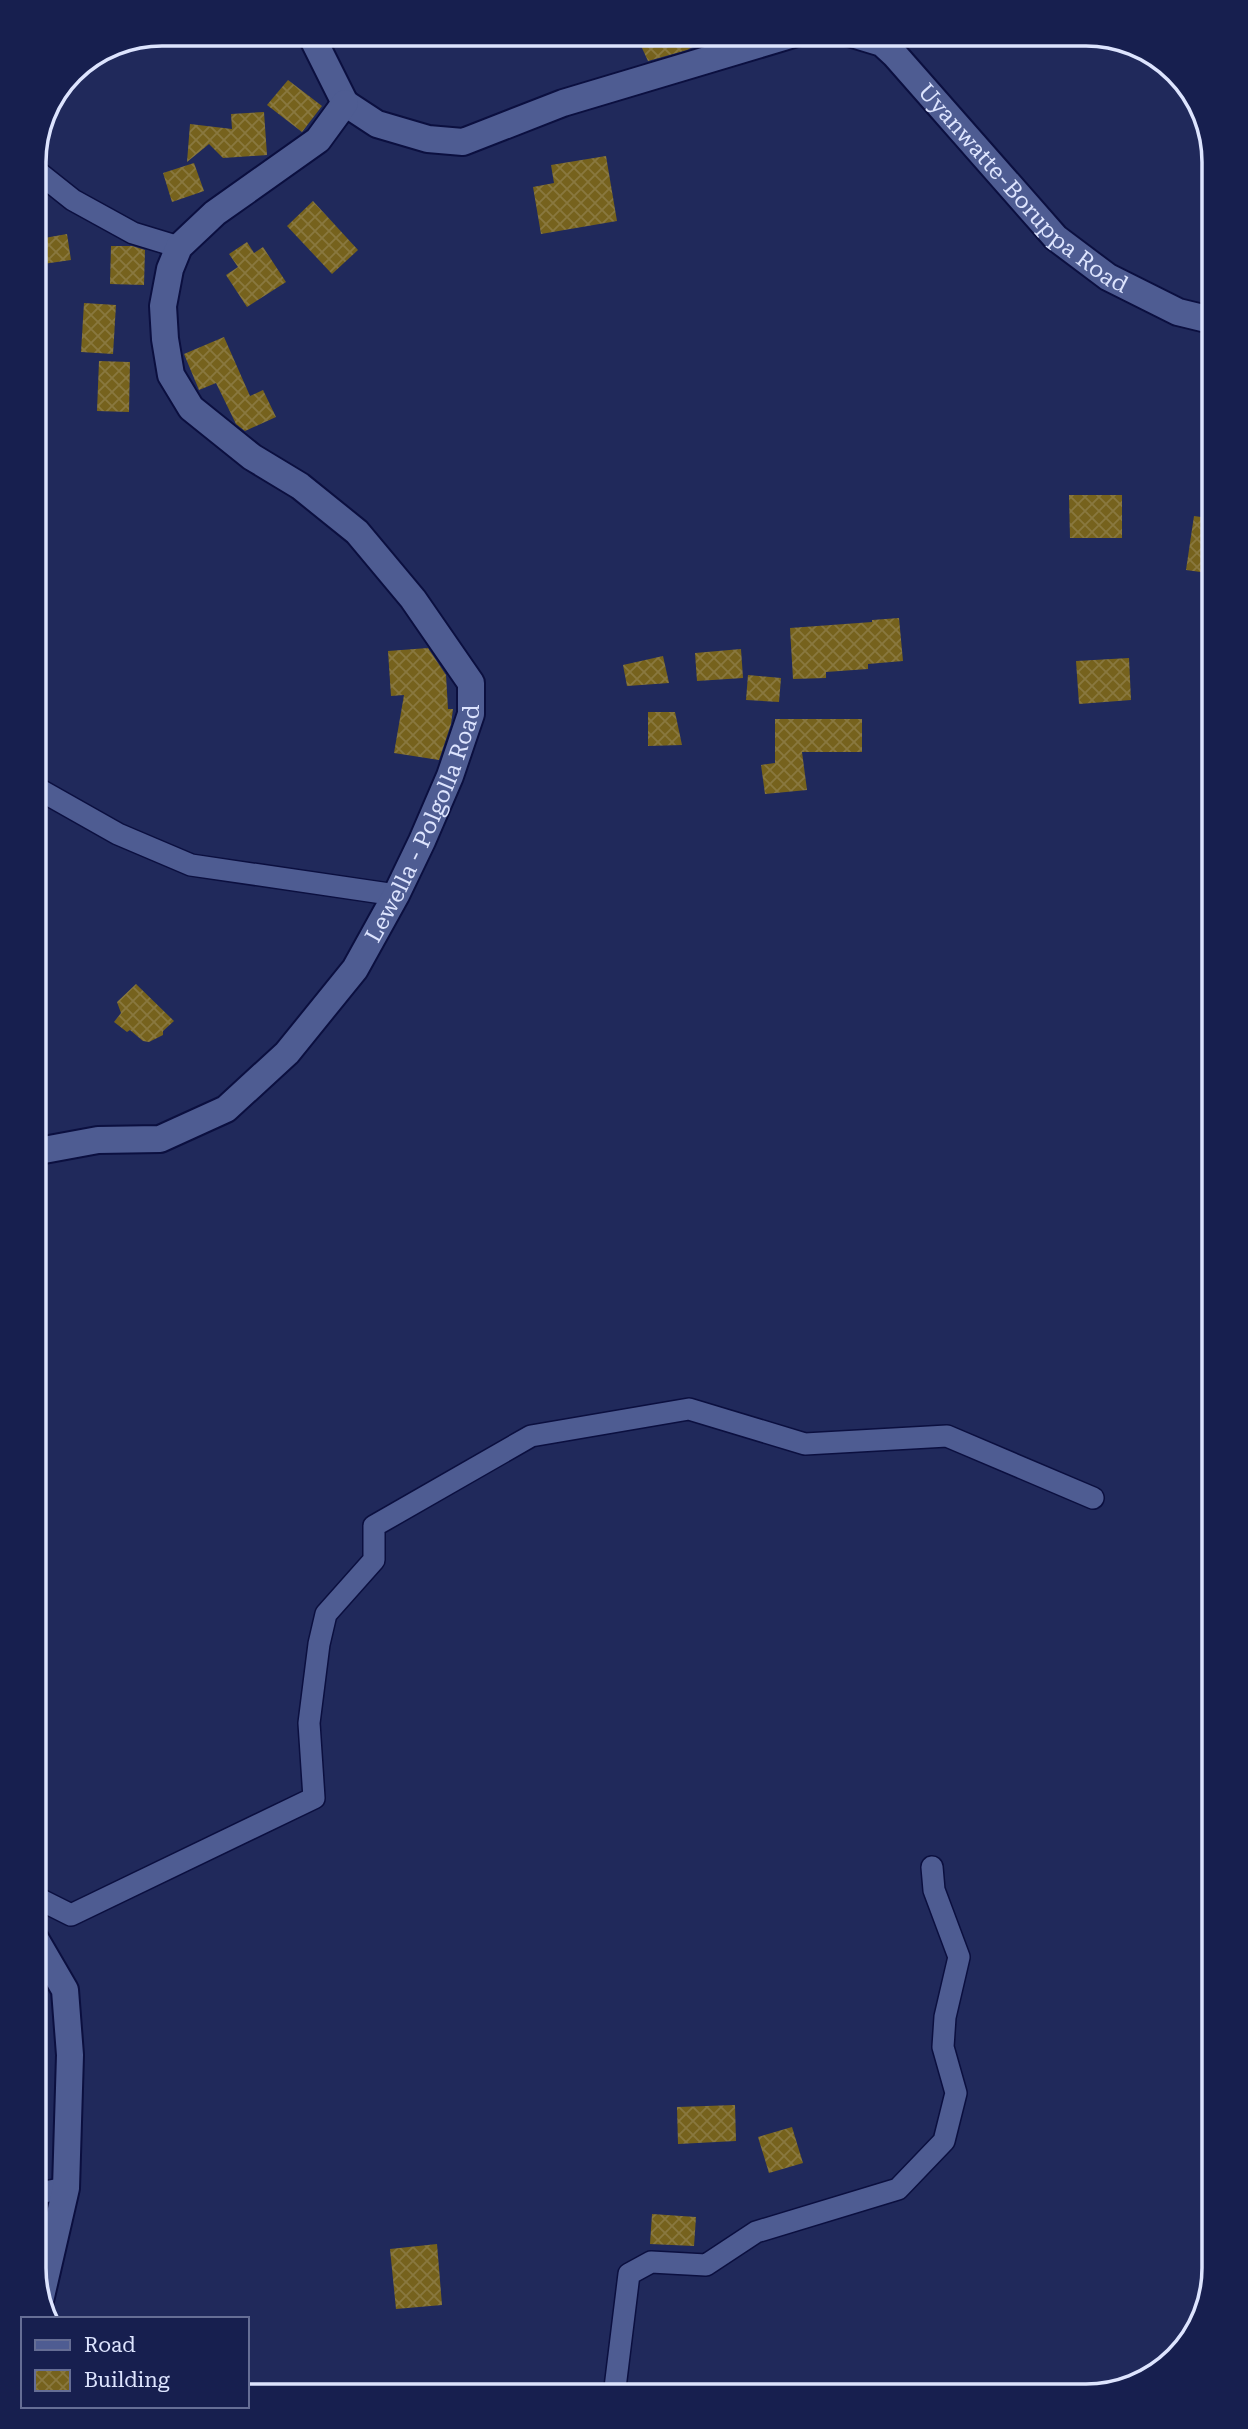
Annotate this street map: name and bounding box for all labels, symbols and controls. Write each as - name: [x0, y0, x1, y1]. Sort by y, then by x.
- street label: Uyanwatte-Boruppa Road: [912, 78, 1133, 299]
- street label: Lewella - Polgolla Road: [360, 704, 485, 947]
- legend: [21, 2317, 248, 2408]
- text: Road: [84, 2333, 136, 2357]
- text: Building: [84, 2368, 170, 2392]

